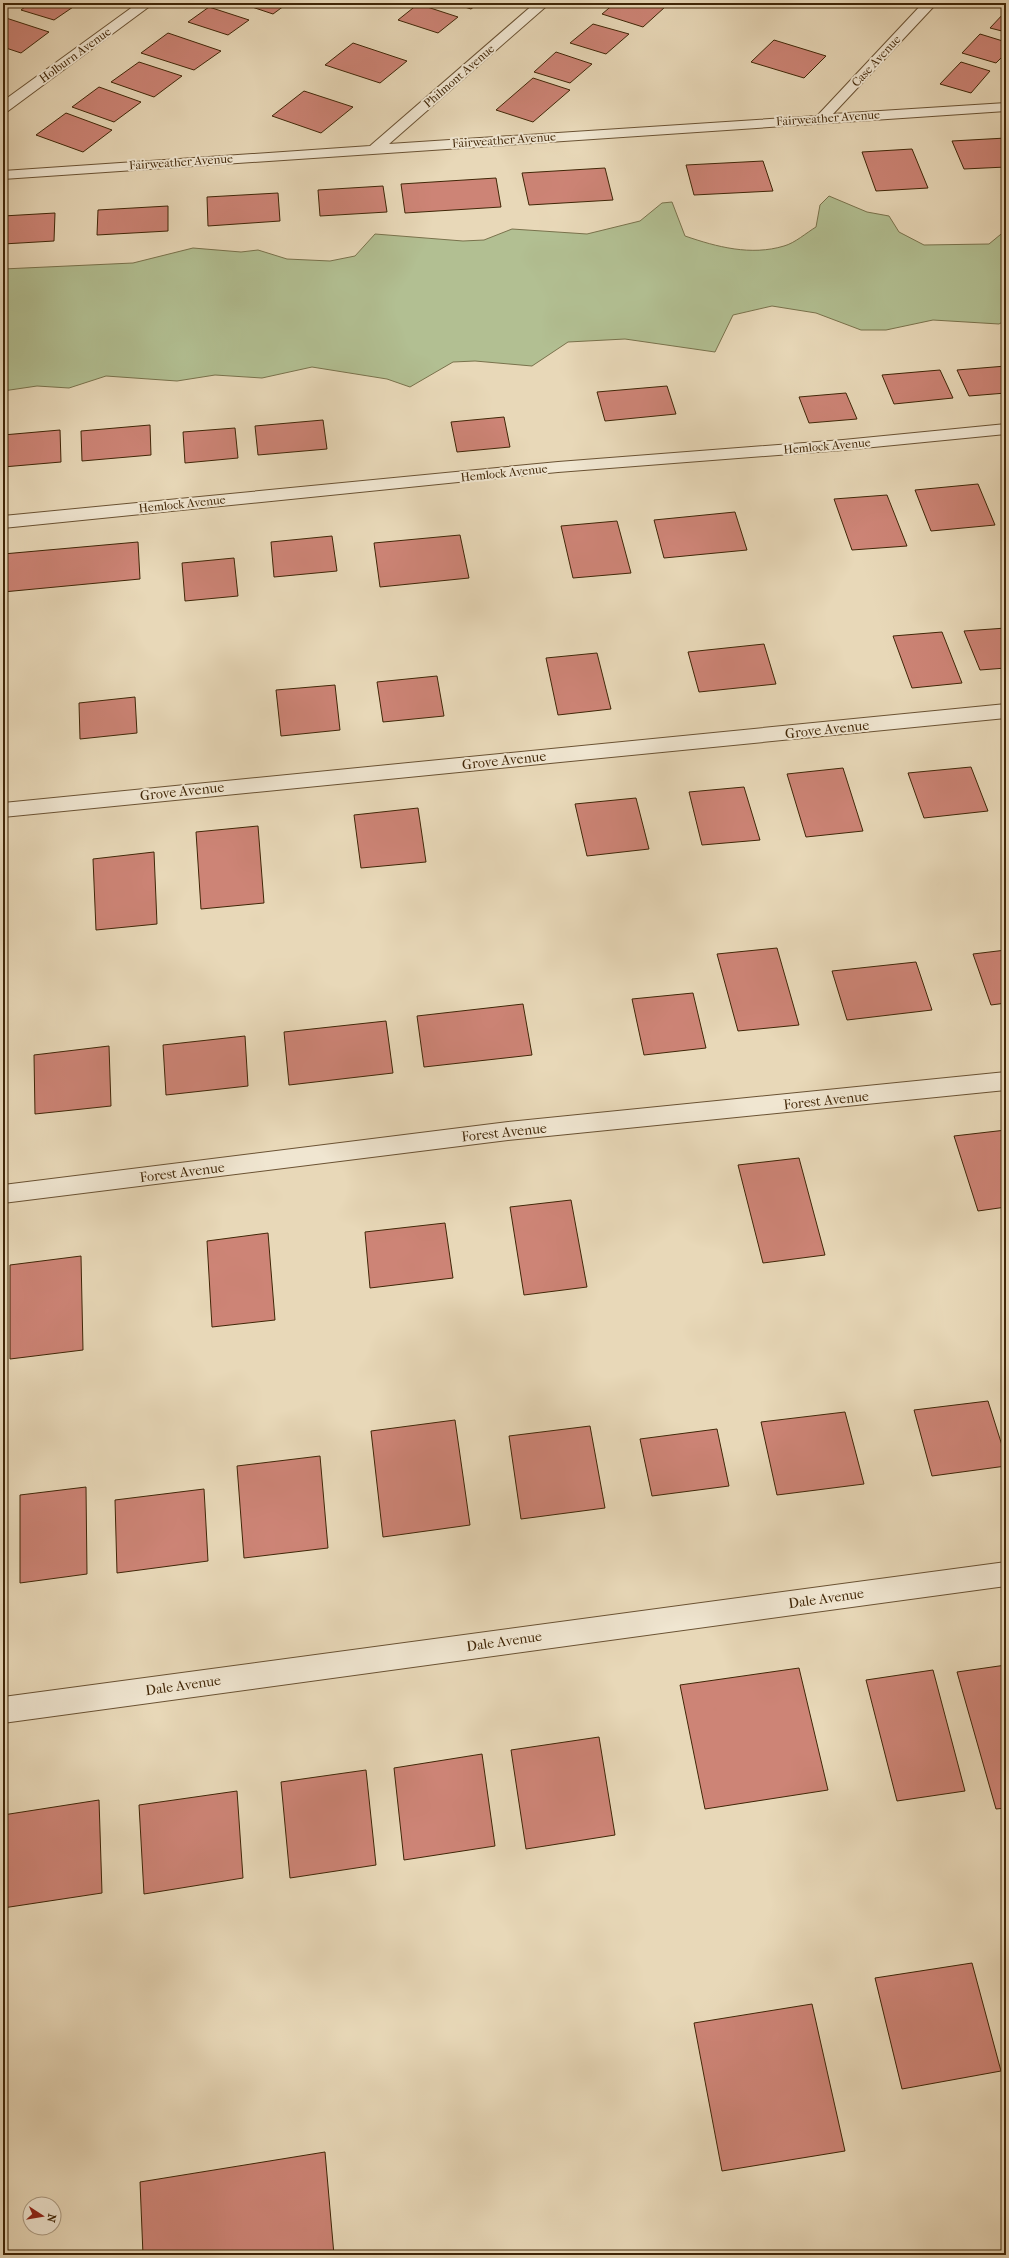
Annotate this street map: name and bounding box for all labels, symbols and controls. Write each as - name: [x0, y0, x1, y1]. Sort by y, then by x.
- street label: Holburn Avenue: [37, 24, 114, 86]
- street label: Case Avenue: [849, 32, 903, 90]
- street label: Philmont Avenue: [421, 41, 497, 111]
- street label: Fairweather Avenue: [776, 107, 880, 129]
- street label: Fairweather Avenue: [452, 129, 556, 151]
- street label: Fairweather Avenue: [129, 151, 233, 173]
- street label: Hemlock Avenue: [783, 435, 871, 457]
- street label: Hemlock Avenue: [460, 461, 548, 485]
- street label: Hemlock Avenue: [138, 492, 226, 516]
- street label: Grove Avenue: [784, 717, 870, 742]
- street label: Grove Avenue: [461, 748, 547, 773]
- street label: Grove Avenue: [139, 779, 225, 804]
- street label: Forest Avenue: [783, 1088, 870, 1113]
- street label: Forest Avenue: [461, 1120, 548, 1145]
- street label: Forest Avenue: [139, 1159, 226, 1186]
- street label: Dale Avenue: [787, 1585, 865, 1612]
- street label: Dale Avenue: [465, 1628, 543, 1655]
- street label: Dale Avenue: [144, 1672, 222, 1699]
- north arrow: [22, 2196, 62, 2236]
- text: N: [44, 2213, 59, 2224]

